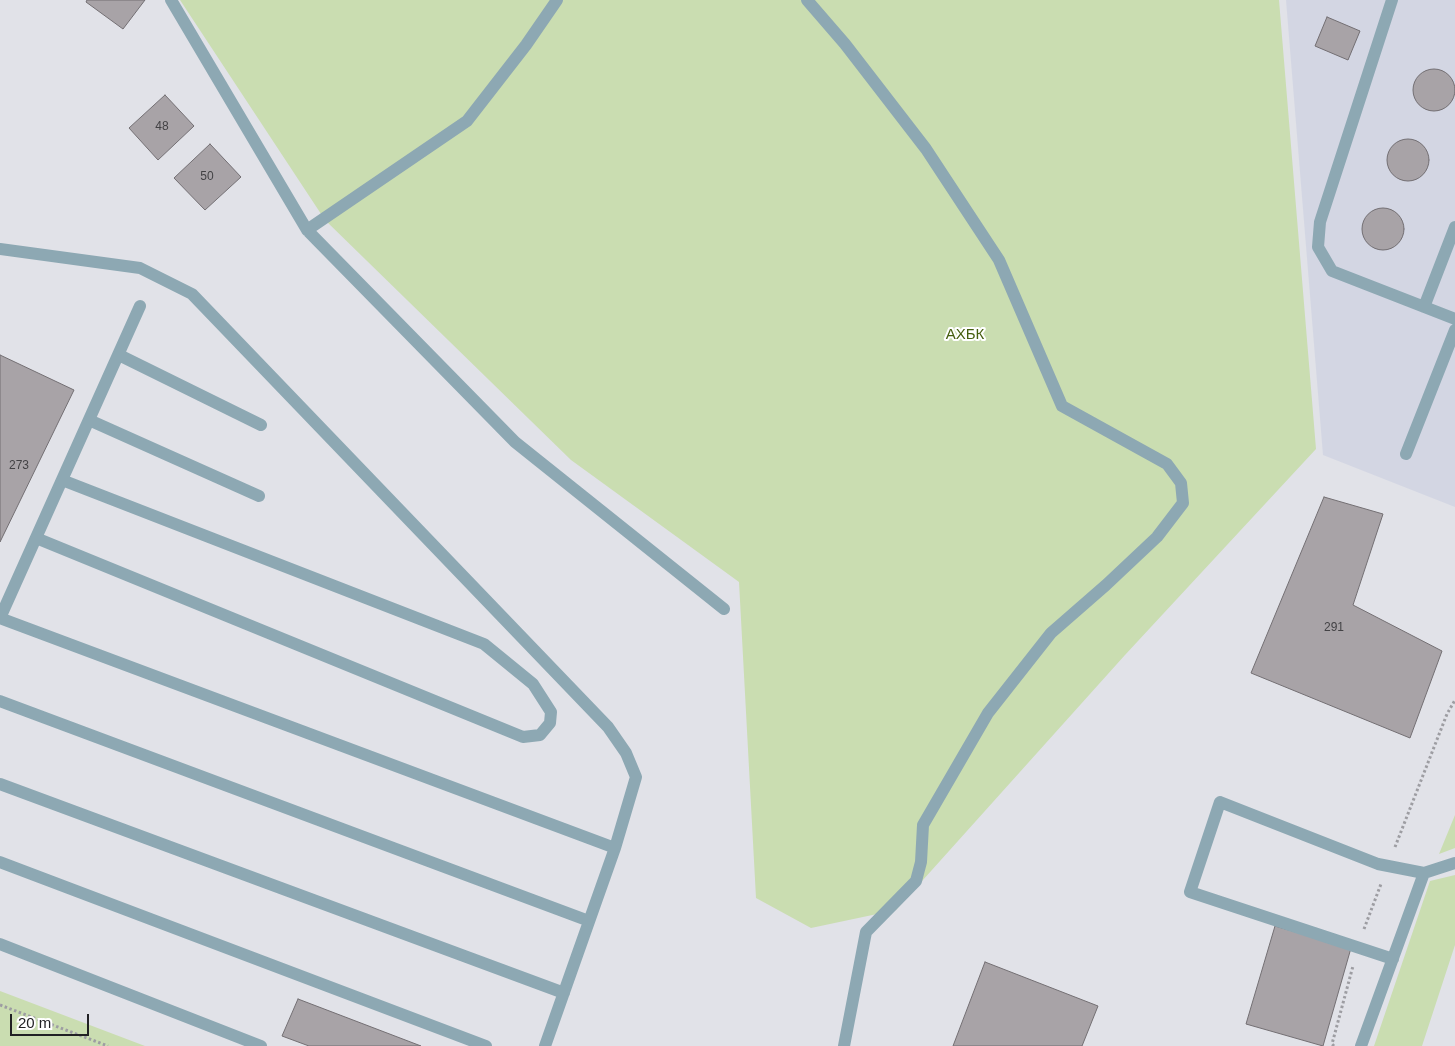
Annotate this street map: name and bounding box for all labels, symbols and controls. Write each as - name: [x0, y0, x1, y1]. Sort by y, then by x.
- house number: 48: [155, 120, 169, 134]
- house number: 50: [200, 170, 214, 184]
- park label: АХБК: [946, 326, 984, 344]
- house number: 273: [9, 459, 29, 473]
- house number: 291: [1324, 621, 1344, 635]
- scale bar: [12, 1004, 91, 1036]
- text: 20 m: [18, 1014, 51, 1031]

